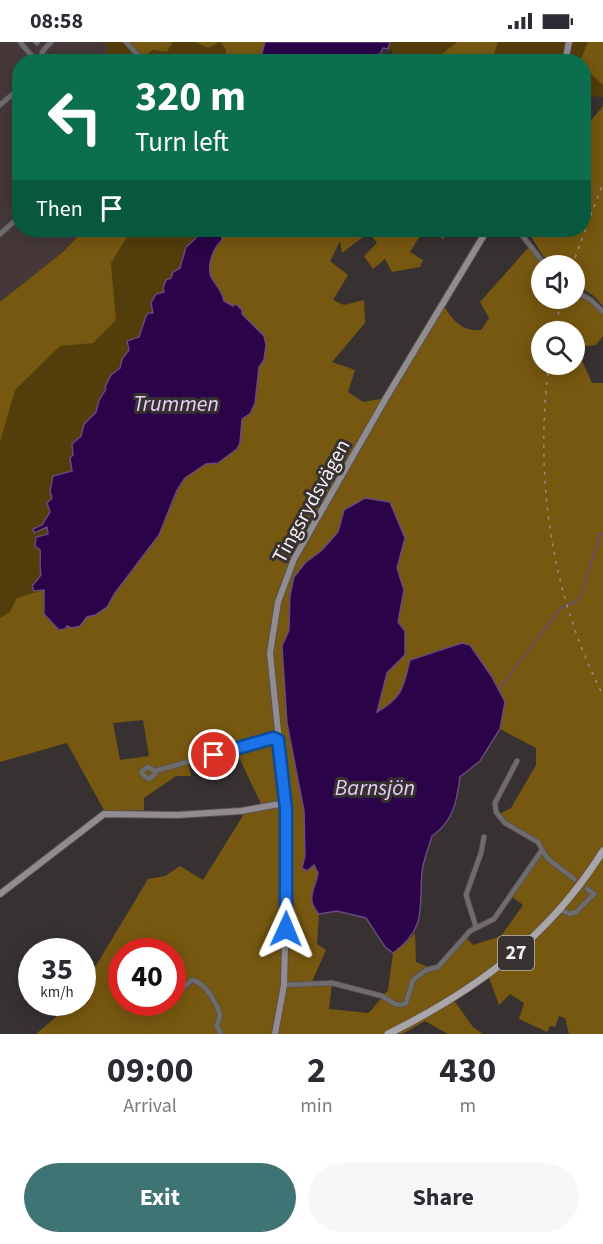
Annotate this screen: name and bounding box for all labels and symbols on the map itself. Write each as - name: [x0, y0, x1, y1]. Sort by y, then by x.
- water label: Trummen: [133, 388, 219, 420]
- street label: Tingsrydsvägen: [265, 434, 357, 568]
- pin: [188, 729, 239, 780]
- water label: Barnsjön: [335, 772, 415, 804]
- position arrow: [254, 897, 318, 961]
- road number: 27: [498, 936, 534, 970]
- speed limit sign: 40: [108, 938, 186, 1016]

